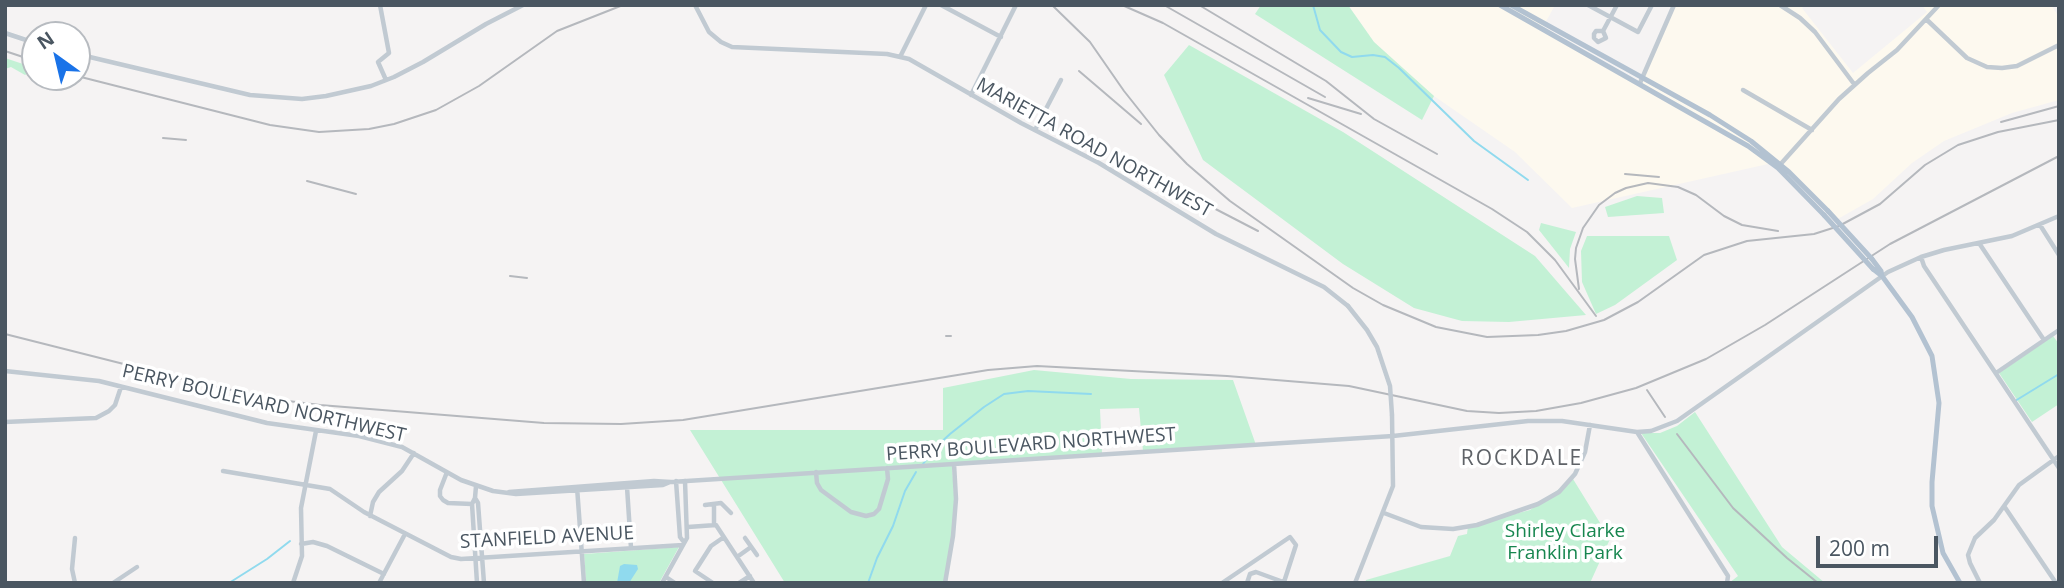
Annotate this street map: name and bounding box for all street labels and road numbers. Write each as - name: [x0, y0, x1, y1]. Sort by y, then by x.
- street label: MARIETTA ROAD NORTHWEST: [972, 74, 1216, 222]
- street label: PERRY BOULEVARD NORTHWEST: [120, 360, 408, 448]
- street label: PERRY BOULEVARD NORTHWEST: [885, 423, 1177, 467]
- street label: STANFIELD AVENUE: [459, 522, 635, 554]

